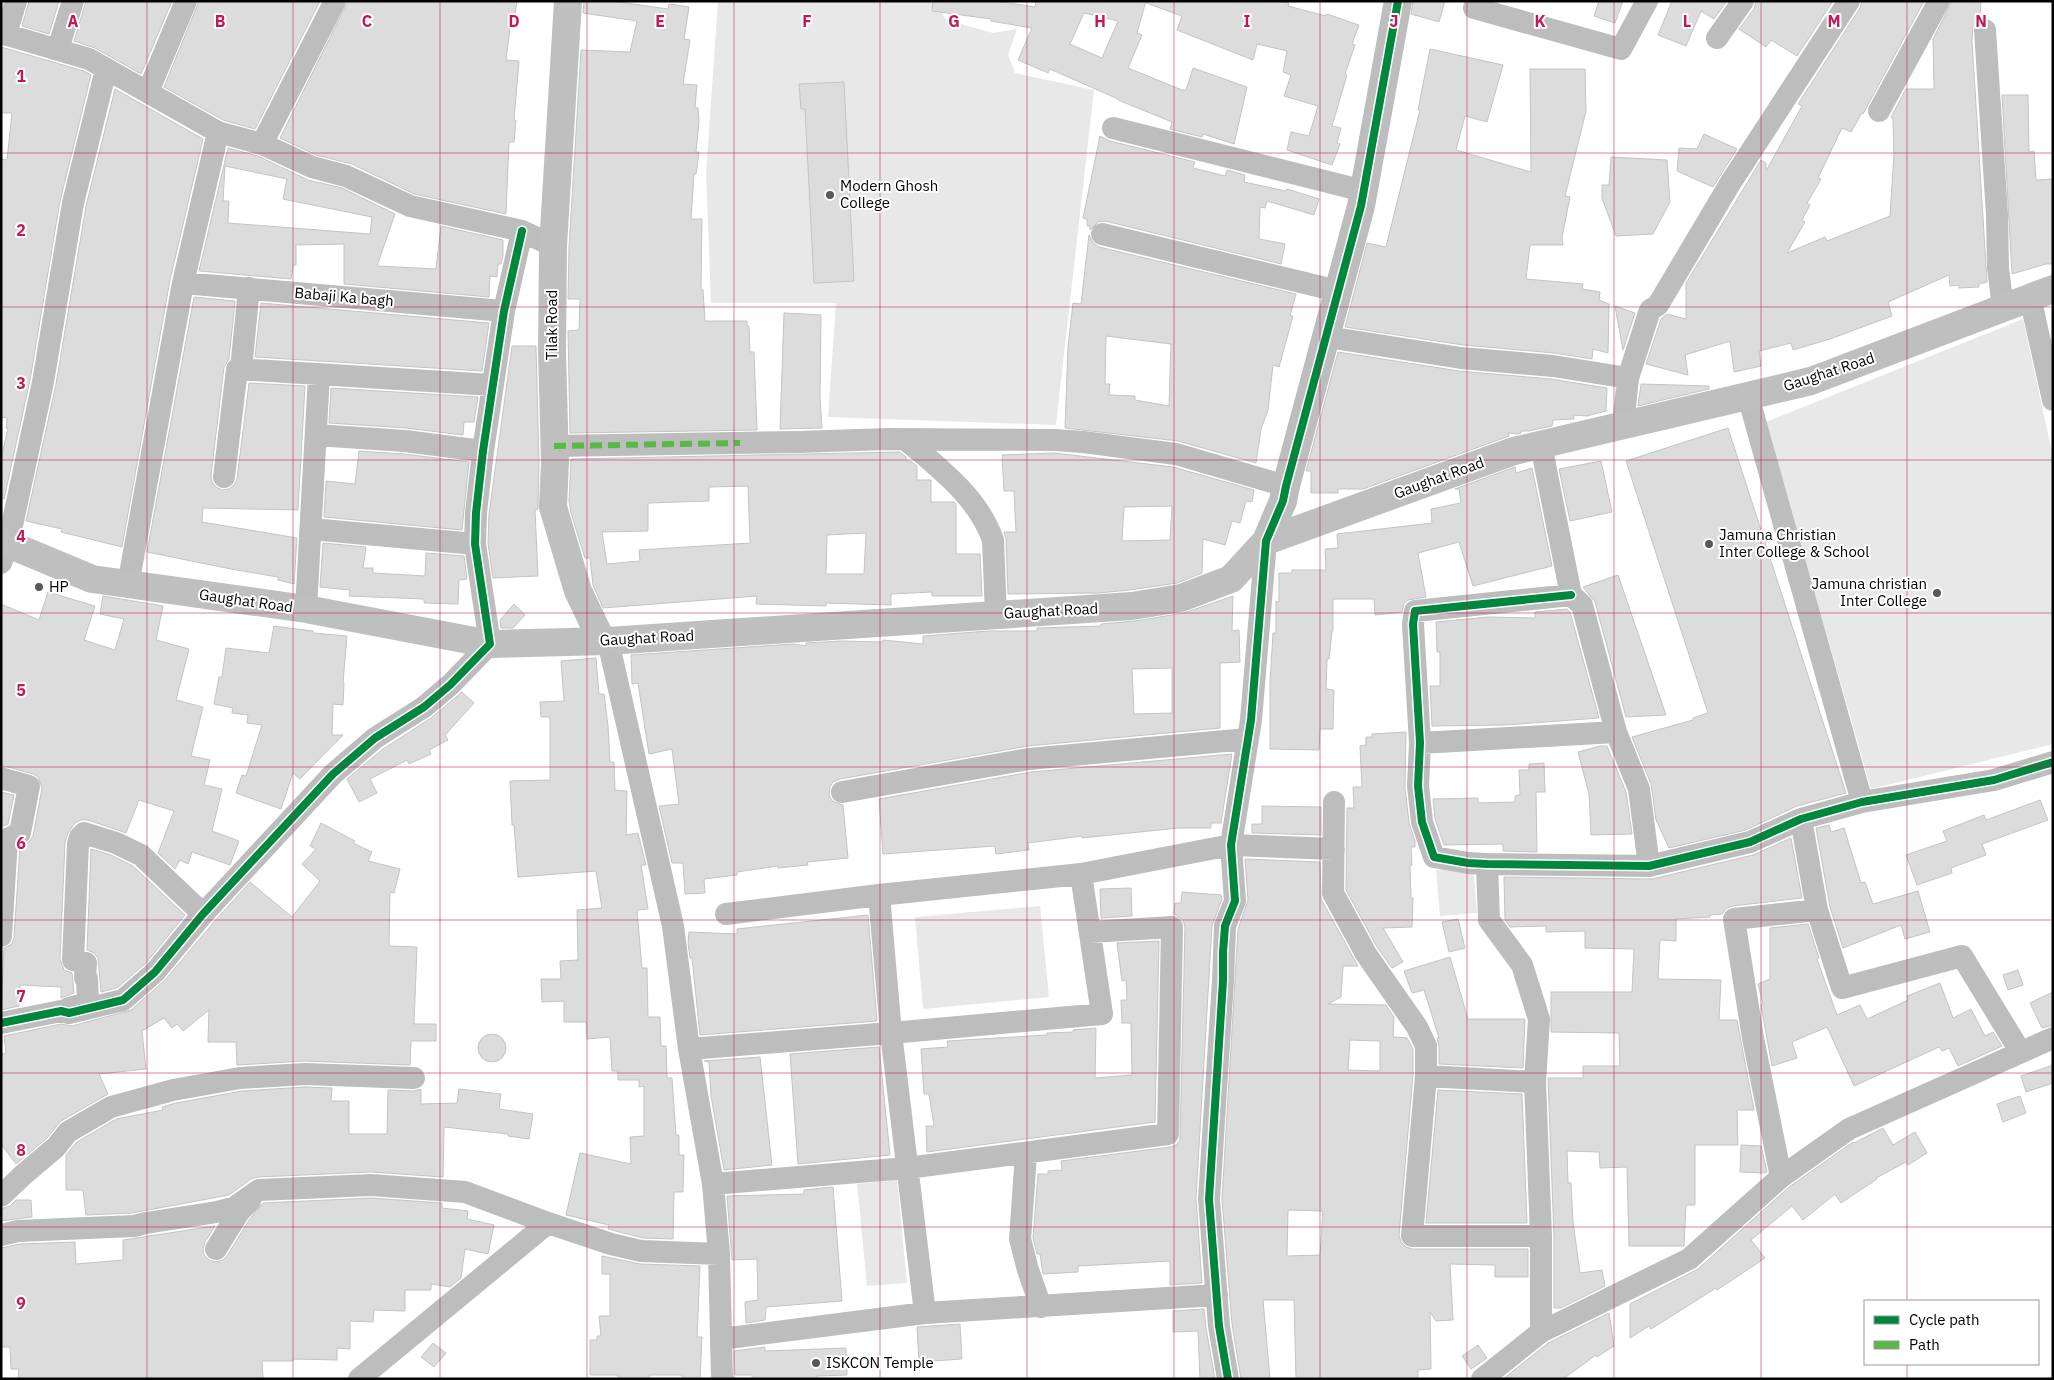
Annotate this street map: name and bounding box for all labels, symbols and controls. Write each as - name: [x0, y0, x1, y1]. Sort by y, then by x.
- text: A: [68, 11, 79, 31]
- text: B: [215, 11, 226, 31]
- text: C: [362, 11, 372, 31]
- text: D: [508, 11, 520, 31]
- text: E: [655, 11, 665, 31]
- text: F: [802, 11, 812, 31]
- text: G: [948, 11, 960, 31]
- text: H: [1094, 11, 1106, 31]
- text: I: [1244, 11, 1251, 31]
- text: J: [1390, 11, 1398, 31]
- text: K: [1534, 11, 1546, 31]
- text: L: [1683, 11, 1691, 31]
- text: M: [1827, 11, 1841, 31]
- text: N: [1975, 11, 1987, 31]
- text: 1: [16, 66, 26, 86]
- place label: Modern Ghosh College: [840, 176, 938, 212]
- marker: Modern Ghosh College: [824, 189, 836, 201]
- text: 2: [16, 220, 26, 240]
- street label: Babaji Ka bagh: [294, 283, 394, 310]
- street label: Tilak Road: [542, 290, 561, 360]
- street label: Gaughat Road: [1781, 348, 1877, 395]
- text: 3: [16, 373, 26, 393]
- street label: Gaughat Road: [1391, 452, 1487, 503]
- place label: Jamuna Christian Inter College & School: [1719, 525, 1869, 561]
- text: 4: [16, 526, 26, 546]
- marker: Jamuna Christian Inter College & School: [1703, 538, 1715, 550]
- place label: Jamuna christian Inter College: [1812, 574, 1927, 610]
- place label: HP: [49, 577, 69, 596]
- marker: HP: [33, 581, 45, 593]
- street label: Gaughat Road: [198, 585, 294, 617]
- marker: Jamuna christian Inter College: [1931, 587, 1943, 599]
- street label: Gaughat Road: [1003, 599, 1099, 622]
- street label: Gaughat Road: [599, 626, 695, 649]
- text: 5: [16, 680, 26, 700]
- text: 6: [16, 833, 26, 853]
- text: 7: [16, 986, 26, 1006]
- text: 8: [16, 1140, 26, 1160]
- text: 9: [16, 1293, 26, 1313]
- legend: [1864, 1300, 2039, 1365]
- text: Cycle path: [1909, 1310, 1980, 1329]
- text: Path: [1909, 1335, 1940, 1354]
- place label: ISKCON Temple: [826, 1353, 934, 1372]
- marker: ISKCON Temple: [810, 1357, 822, 1369]

